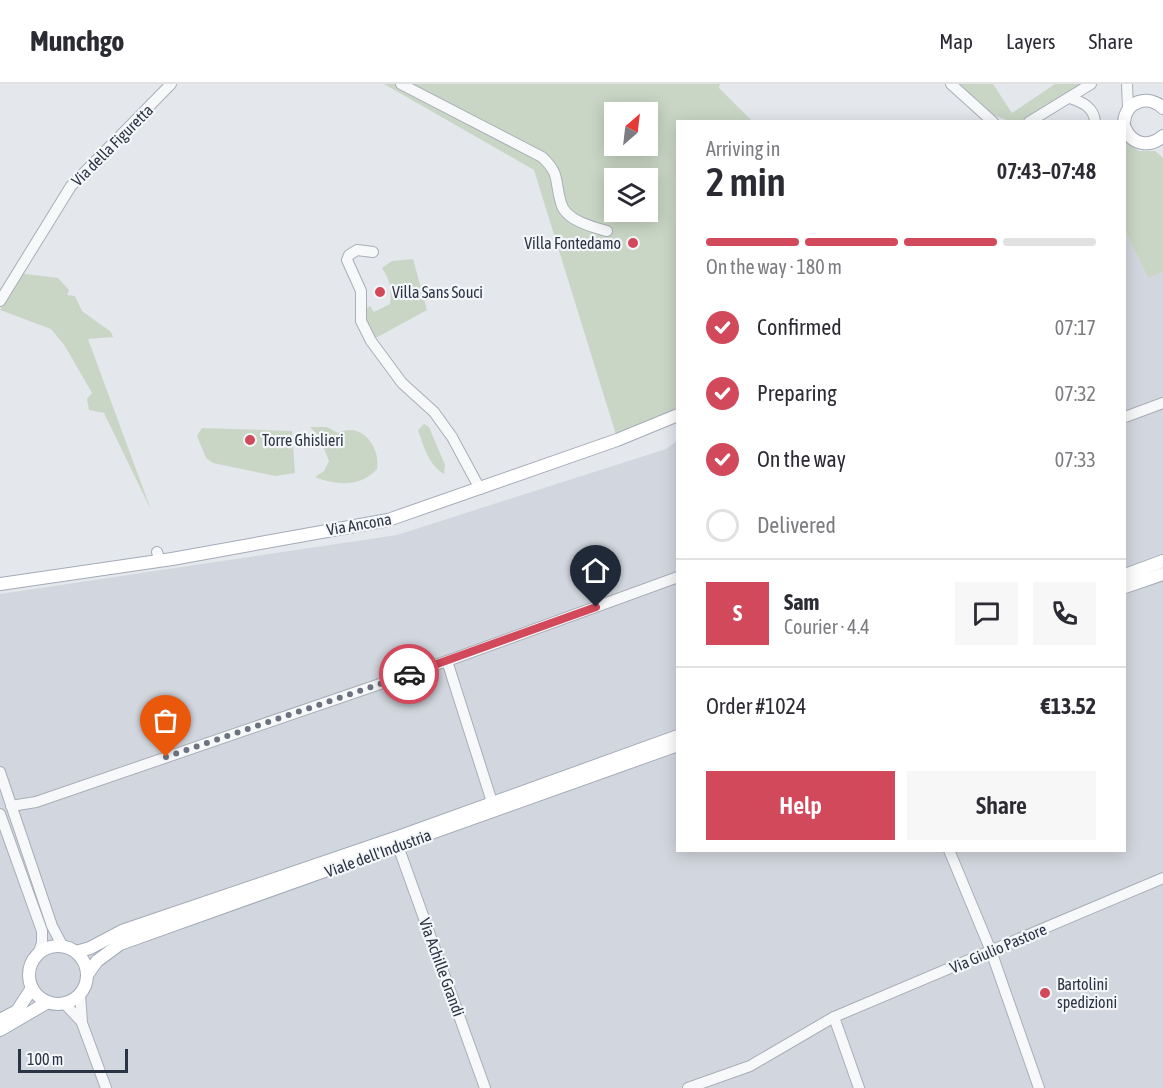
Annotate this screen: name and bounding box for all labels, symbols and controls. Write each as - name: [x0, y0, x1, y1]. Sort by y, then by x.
- text: Munchgo: [30, 25, 124, 57]
- text: Map: [939, 29, 973, 53]
- text: Layers: [1006, 29, 1056, 53]
- text: Share: [1089, 29, 1133, 53]
- street label: Via della Figuretta: [68, 101, 157, 190]
- north arrow: [604, 102, 658, 156]
- map controls: [604, 102, 658, 222]
- text: Arriving in: [706, 137, 780, 160]
- text: 07:43–07:48: [997, 158, 1096, 184]
- text: 2 min: [706, 160, 786, 204]
- button: layers: [604, 168, 658, 222]
- place label: Villa Fontedamo: [524, 234, 621, 252]
- marker: Villa Fontedamo: [626, 236, 640, 250]
- text: On the way · 180 m: [706, 255, 842, 278]
- place label: Villa Sans Souci: [392, 283, 483, 301]
- marker: Villa Sans Souci: [373, 285, 387, 299]
- icon: check: [706, 311, 739, 344]
- text: Confirmed: [757, 314, 842, 340]
- text: 07:17: [1055, 316, 1096, 339]
- icon: check: [706, 377, 739, 410]
- text: Preparing: [757, 380, 837, 406]
- text: 07:32: [1055, 382, 1096, 405]
- place label: Torre Ghislieri: [262, 431, 344, 449]
- marker: Torre Ghislieri: [243, 433, 257, 447]
- icon: check: [706, 443, 739, 476]
- text: On the way: [757, 446, 846, 472]
- text: 07:33: [1055, 448, 1096, 471]
- street label: Via Ancona: [325, 509, 393, 539]
- text: Delivered: [757, 512, 836, 538]
- pin: [570, 545, 621, 607]
- icon: home: [579, 554, 612, 587]
- button: chat: [955, 582, 1018, 645]
- button: phone: [1033, 582, 1096, 645]
- text: Sam: [784, 589, 819, 615]
- text: S: [733, 600, 742, 626]
- text: Courier · 4.4: [784, 615, 870, 638]
- courier: [379, 644, 439, 704]
- icon: car: [393, 658, 426, 691]
- text: Order #1024: [706, 693, 806, 719]
- text: €13.52: [1041, 693, 1096, 719]
- pin: [140, 695, 191, 757]
- icon: bag: [149, 704, 182, 737]
- button: Help: [706, 771, 895, 840]
- button: Share: [907, 771, 1096, 840]
- street label: Viale dell'Industria: [322, 825, 434, 881]
- street label: Via Achille Grandi: [416, 915, 468, 1019]
- street label: Via Giulio Pastore: [947, 920, 1049, 976]
- place label: Bartolini spedizioni: [1057, 975, 1117, 1012]
- marker: Bartolini spedizioni: [1038, 986, 1052, 1000]
- scale bar: [18, 1046, 128, 1074]
- text: 100 m: [27, 1050, 63, 1068]

